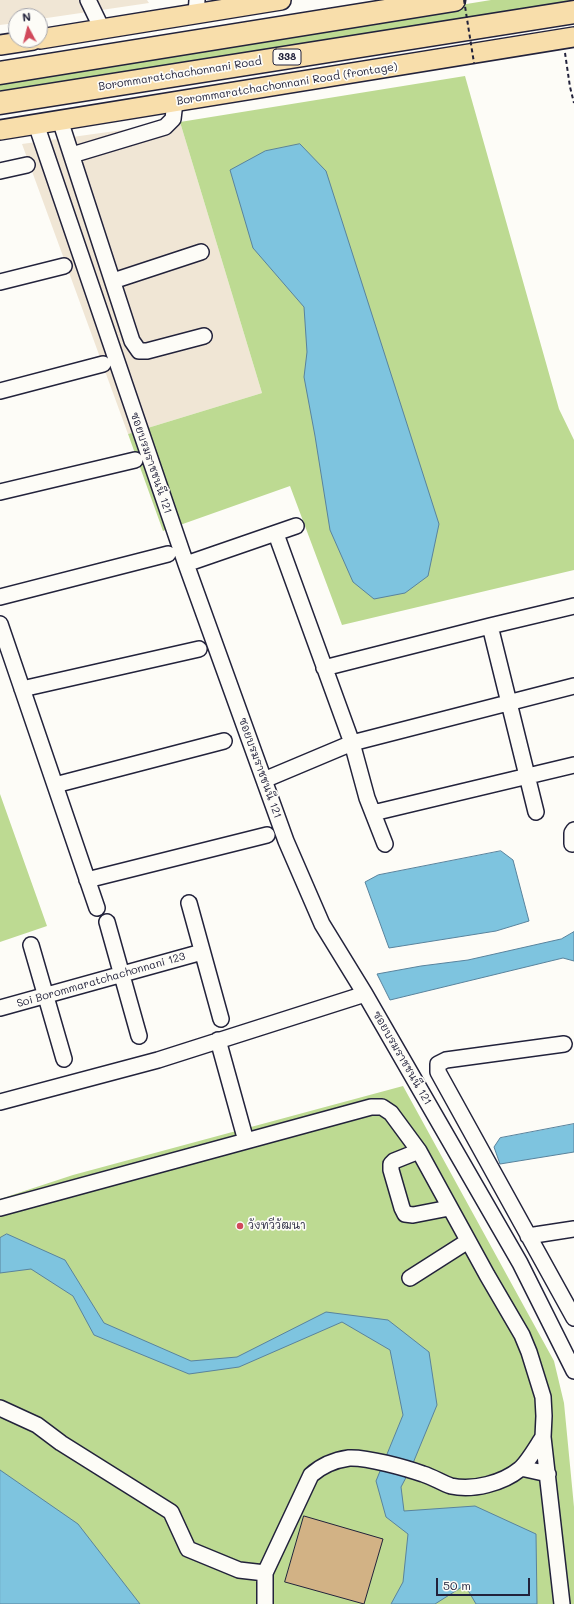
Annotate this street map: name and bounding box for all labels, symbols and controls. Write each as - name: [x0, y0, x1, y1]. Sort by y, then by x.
- north arrow: [8, 8, 48, 48]
- text: N: [22, 9, 32, 25]
- road number: 338: [273, 49, 301, 65]
- street label: Borommaratchachonnani Road: [97, 55, 263, 93]
- street label: Borommaratchachonnani Road (frontage): [176, 60, 398, 108]
- street label: ซอยบรมราชชนนี 121: [127, 411, 175, 515]
- street label: ซอยบรมราชชนนี 121: [236, 716, 284, 820]
- street label: Soi Borommaratchachonnani 123: [15, 950, 187, 1010]
- street label: ซอยบรมราชชนนี 121: [370, 1009, 434, 1107]
- place label: วังทวีวัฒนา: [248, 1219, 306, 1233]
- marker: วังทวีวัฒนา: [235, 1221, 245, 1231]
- scale bar: [438, 1570, 532, 1596]
- text: 50 m: [443, 1577, 471, 1593]

